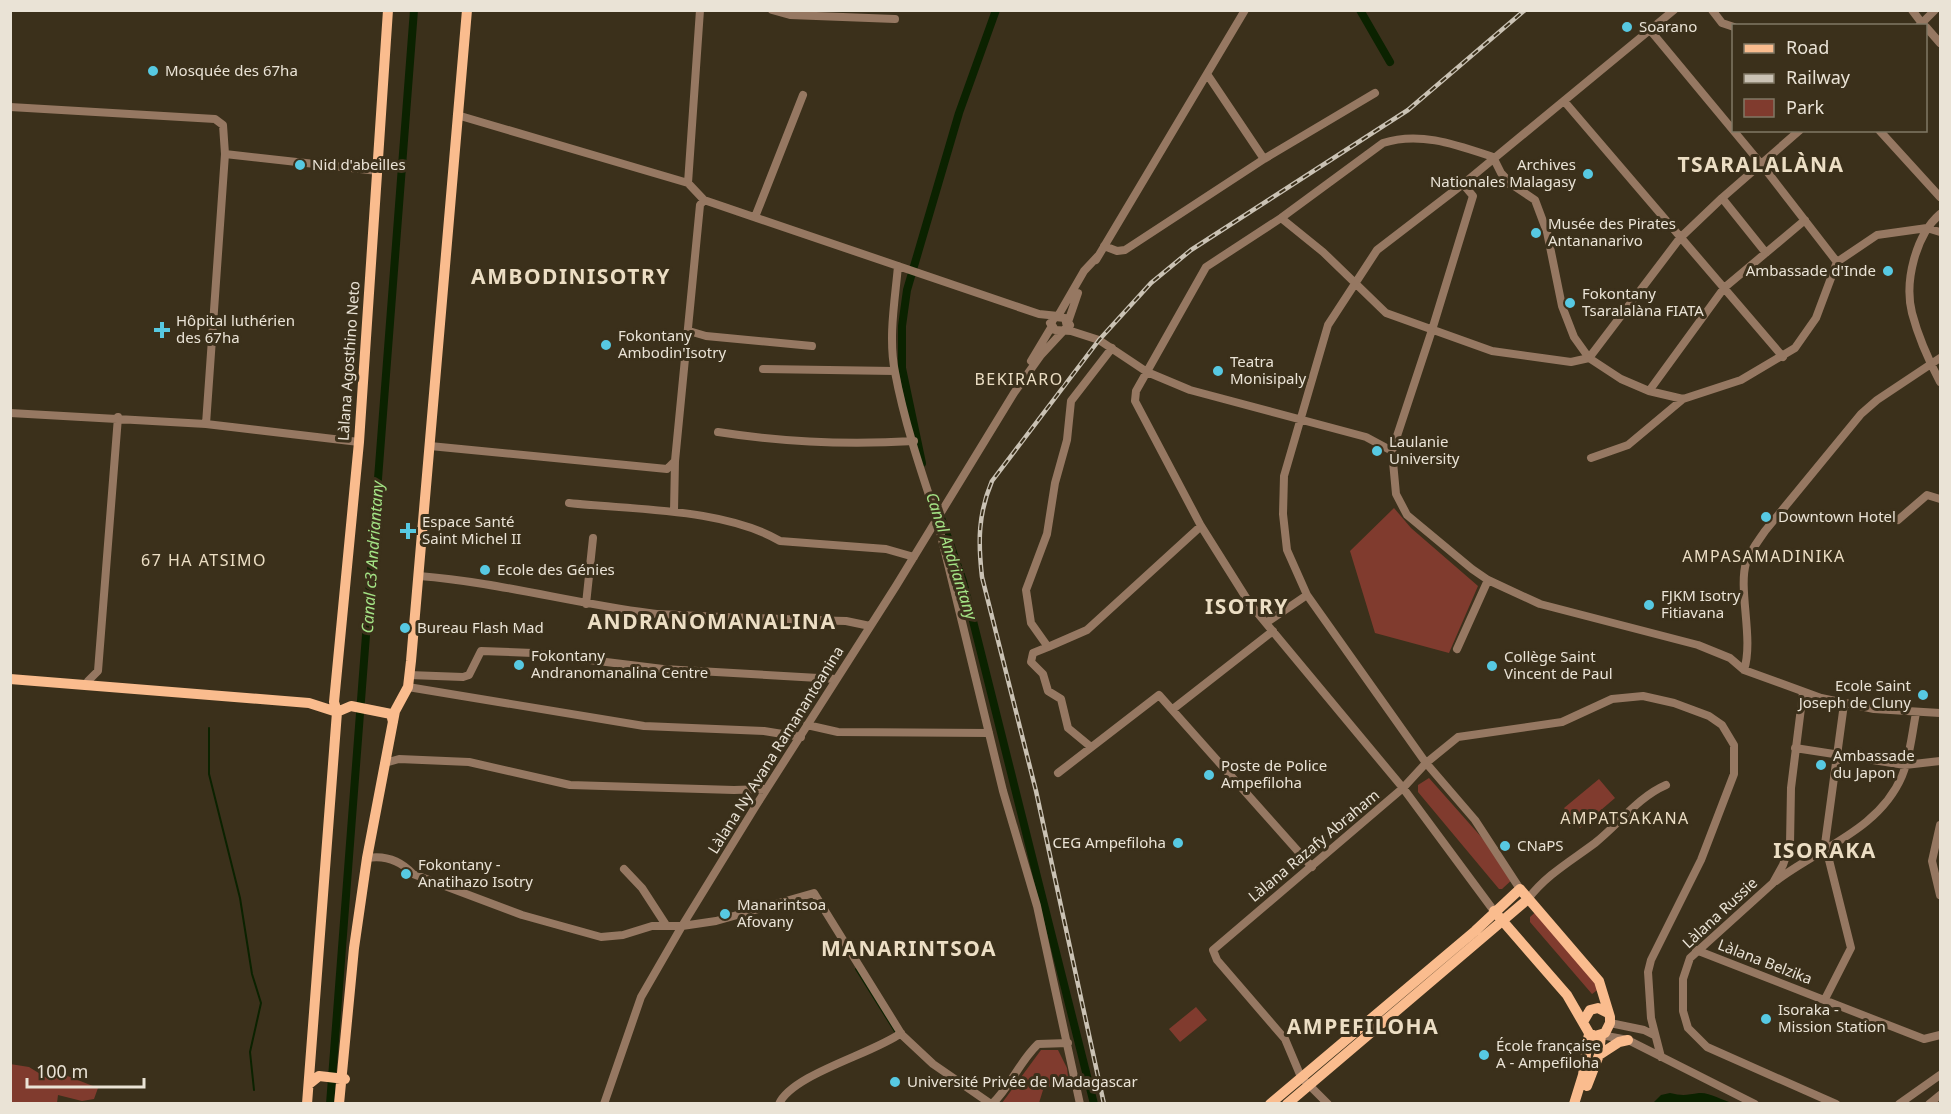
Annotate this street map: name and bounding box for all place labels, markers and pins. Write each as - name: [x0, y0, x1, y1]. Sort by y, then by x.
- place label: Soarano: [1639, 16, 1697, 36]
- marker: Soarano: [1620, 20, 1634, 34]
- place label: Mosquée des 67ha: [165, 60, 298, 80]
- marker: Mosquée des 67ha: [146, 64, 160, 78]
- place label: Nid d'abeilles: [312, 154, 406, 174]
- place label: Archives Nationales Malagasy: [1430, 154, 1576, 191]
- marker: Nid d'abeilles: [293, 158, 307, 172]
- marker: Archives Nationales Malagasy: [1581, 167, 1595, 181]
- place label: Musée des Pirates Antananarivo: [1548, 213, 1676, 250]
- marker: Musée des Pirates Antananarivo: [1529, 226, 1543, 240]
- place label: Ambassade d'Inde: [1746, 260, 1876, 280]
- marker: Ambassade d'Inde: [1881, 264, 1895, 278]
- place label: Fokontany Tsaralalàna FIATA: [1582, 283, 1704, 320]
- marker: Fokontany Tsaralalàna FIATA: [1563, 296, 1577, 310]
- place label: Hôpital luthérien des 67ha: [176, 310, 295, 347]
- marker: Hôpital luthérien des 67ha: [153, 321, 171, 339]
- place label: Fokontany Ambodin'Isotry: [618, 325, 726, 362]
- marker: Fokontany Ambodin'Isotry: [599, 338, 613, 352]
- place label: Teatra Monisipaly: [1230, 351, 1306, 388]
- marker: Teatra Monisipaly: [1211, 364, 1225, 378]
- place label: Laulanie University: [1389, 431, 1460, 468]
- marker: Laulanie University: [1370, 444, 1384, 458]
- place label: Downtown Hotel: [1778, 506, 1896, 526]
- marker: Downtown Hotel: [1759, 510, 1773, 524]
- place label: Espace Santé Saint Michel II: [422, 511, 521, 548]
- marker: Espace Santé Saint Michel II: [399, 522, 417, 540]
- place label: Ecole des Génies: [497, 559, 615, 579]
- marker: Ecole des Génies: [478, 563, 492, 577]
- place label: FJKM Isotry Fitiavana: [1661, 585, 1741, 622]
- marker: FJKM Isotry Fitiavana: [1642, 598, 1656, 612]
- place label: Bureau Flash Mad: [417, 617, 544, 637]
- marker: Bureau Flash Mad: [398, 621, 412, 635]
- place label: Fokontany Andranomanalina Centre: [531, 645, 708, 682]
- place label: Collège Saint Vincent de Paul: [1504, 646, 1613, 683]
- marker: Fokontany Andranomanalina Centre: [512, 658, 526, 672]
- marker: Collège Saint Vincent de Paul: [1485, 659, 1499, 673]
- place label: Ecole Saint Joseph de Cluny: [1797, 675, 1912, 712]
- marker: Ecole Saint Joseph de Cluny: [1916, 688, 1930, 702]
- place label: Ambassade du Japon: [1833, 745, 1915, 782]
- place label: Poste de Police Ampefiloha: [1221, 755, 1327, 792]
- marker: Ambassade du Japon: [1814, 758, 1828, 772]
- marker: Poste de Police Ampefiloha: [1202, 768, 1216, 782]
- place label: CEG Ampefiloha: [1052, 832, 1166, 852]
- place label: CNaPS: [1517, 835, 1564, 855]
- marker: CEG Ampefiloha: [1171, 836, 1185, 850]
- marker: CNaPS: [1498, 839, 1512, 853]
- place label: Fokontany - Anatihazo Isotry: [418, 854, 533, 891]
- marker: Fokontany - Anatihazo Isotry: [399, 867, 413, 881]
- place label: Manarintsoa Afovany: [737, 894, 826, 931]
- marker: Manarintsoa Afovany: [718, 907, 732, 921]
- place label: Isoraka - Mission Station: [1778, 999, 1886, 1036]
- marker: Isoraka - Mission Station: [1759, 1012, 1773, 1026]
- place label: École française A - Ampefiloha: [1496, 1035, 1601, 1072]
- marker: École française A - Ampefiloha: [1477, 1048, 1491, 1062]
- place label: Université Privée de Madagascar: [907, 1071, 1138, 1091]
- marker: Université Privée de Madagascar: [888, 1075, 902, 1089]

